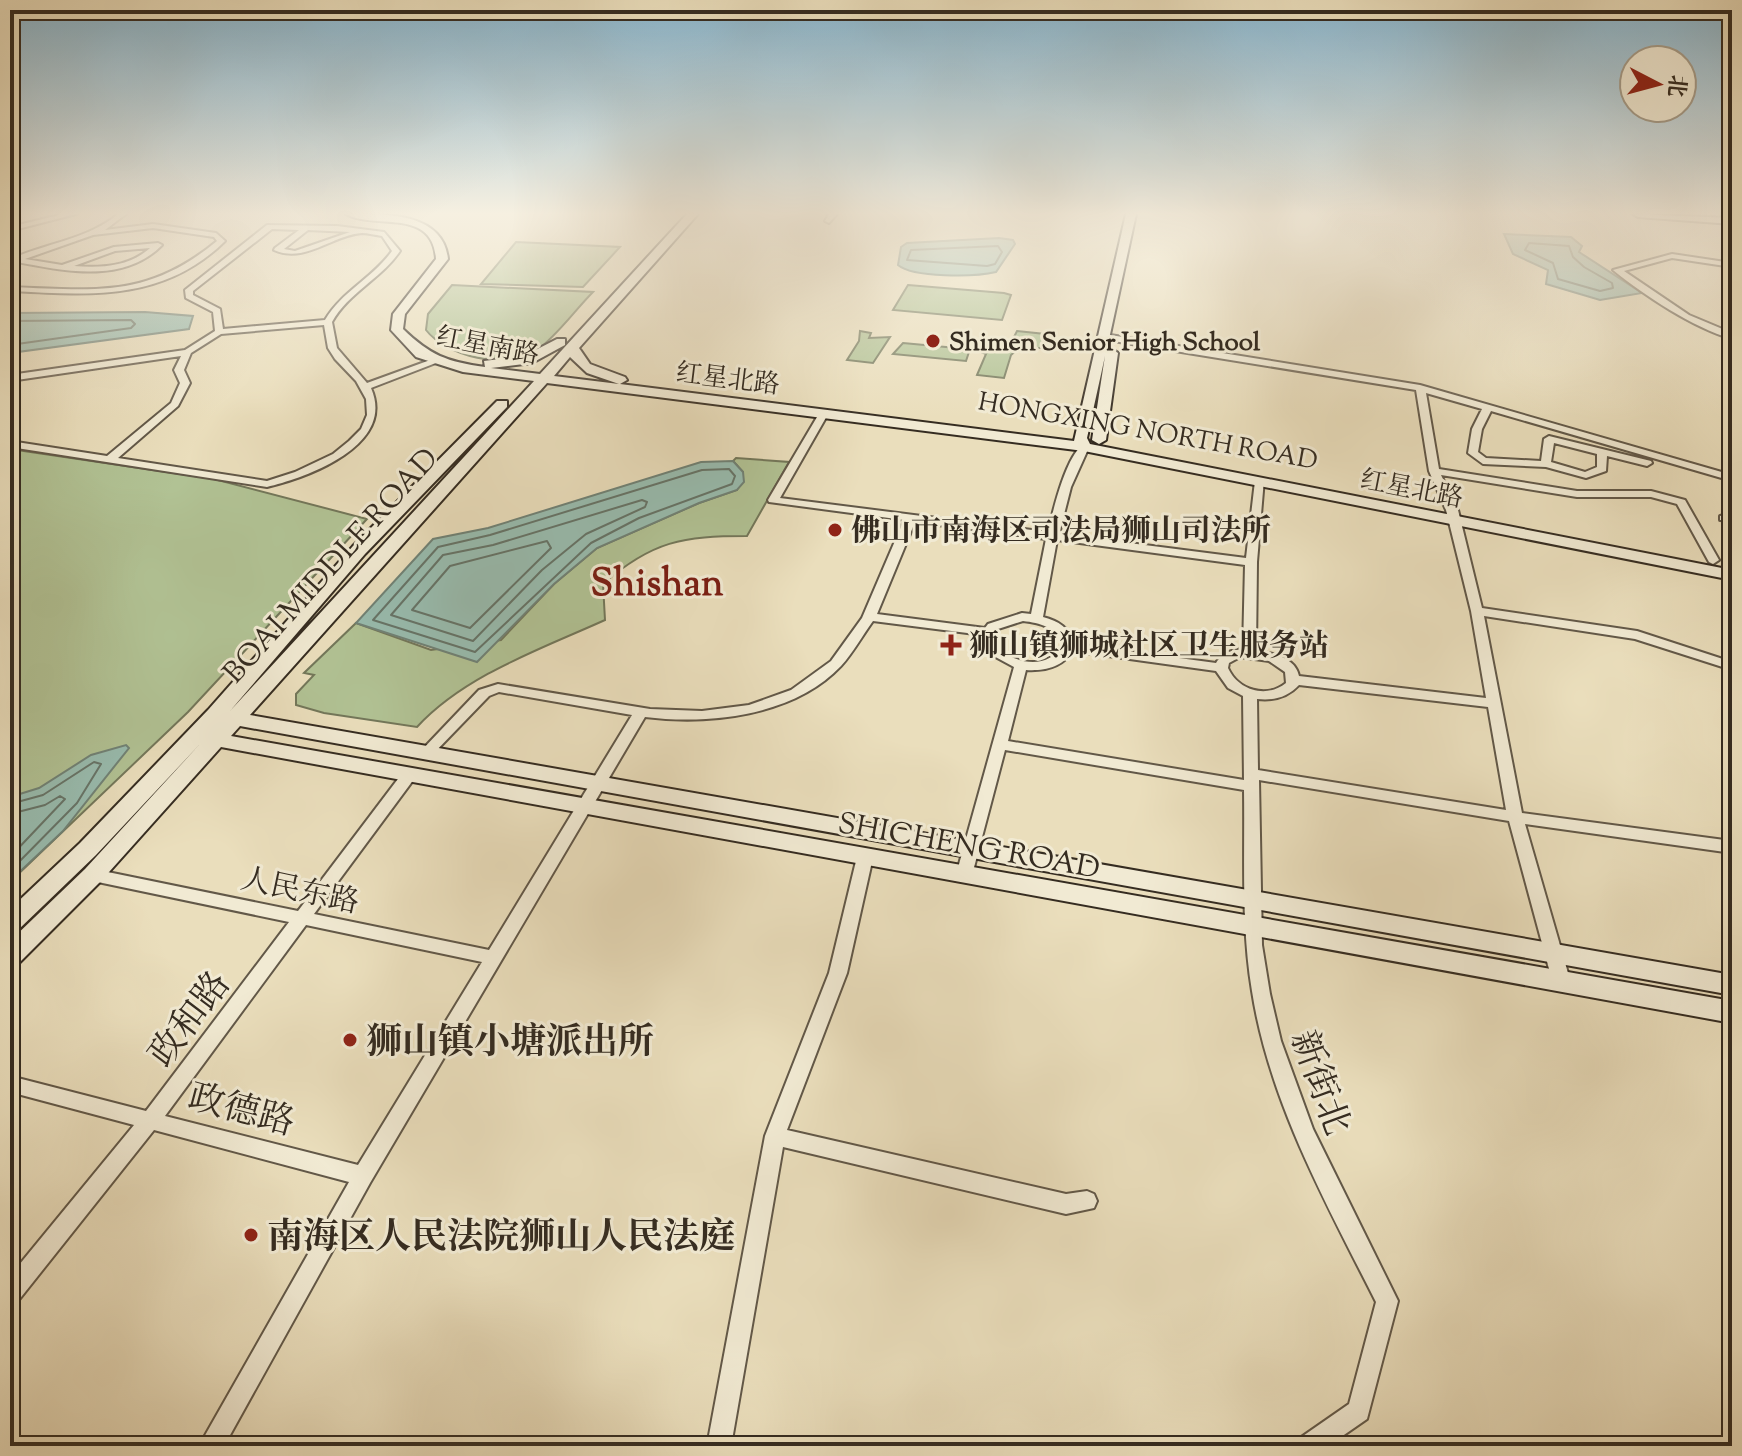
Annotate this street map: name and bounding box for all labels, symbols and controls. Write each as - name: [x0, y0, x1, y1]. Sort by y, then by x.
- north arrow: [1618, 44, 1698, 124]
- text: 北: [1658, 73, 1692, 98]
- street label: 红星南路: [433, 319, 542, 376]
- place label: Shimen Senior High School: [949, 325, 1261, 362]
- marker: Shimen Senior High School: [924, 332, 942, 350]
- street label: 红星北路: [674, 356, 782, 405]
- street label: HONGXING NORTH ROAD: [975, 384, 1320, 481]
- street label: BOAI MIDDLE ROAD: [214, 439, 450, 694]
- street label: 红星北路: [1357, 462, 1466, 519]
- place label: 佛山市南海区司法局狮山司法所: [851, 511, 1271, 554]
- marker: 佛山市南海区司法局狮山司法所: [826, 521, 844, 539]
- district label: Shishan: [591, 559, 724, 613]
- place label: 狮山镇狮城社区卫生服务站: [969, 626, 1329, 669]
- marker: 狮山镇狮城社区卫生服务站: [940, 634, 962, 656]
- street label: SHICHENG ROAD: [834, 803, 1103, 892]
- street label: 人民东路: [236, 859, 363, 926]
- street label: 政和路: [138, 962, 244, 1079]
- place label: 狮山镇小塘派出所: [366, 1018, 654, 1070]
- street label: 新街北: [1275, 1024, 1361, 1143]
- marker: 狮山镇小塘派出所: [341, 1031, 359, 1049]
- street label: 政德路: [182, 1073, 300, 1151]
- place label: 南海区人民法院狮山人民法庭: [267, 1213, 735, 1265]
- marker: 南海区人民法院狮山人民法庭: [242, 1226, 260, 1244]

